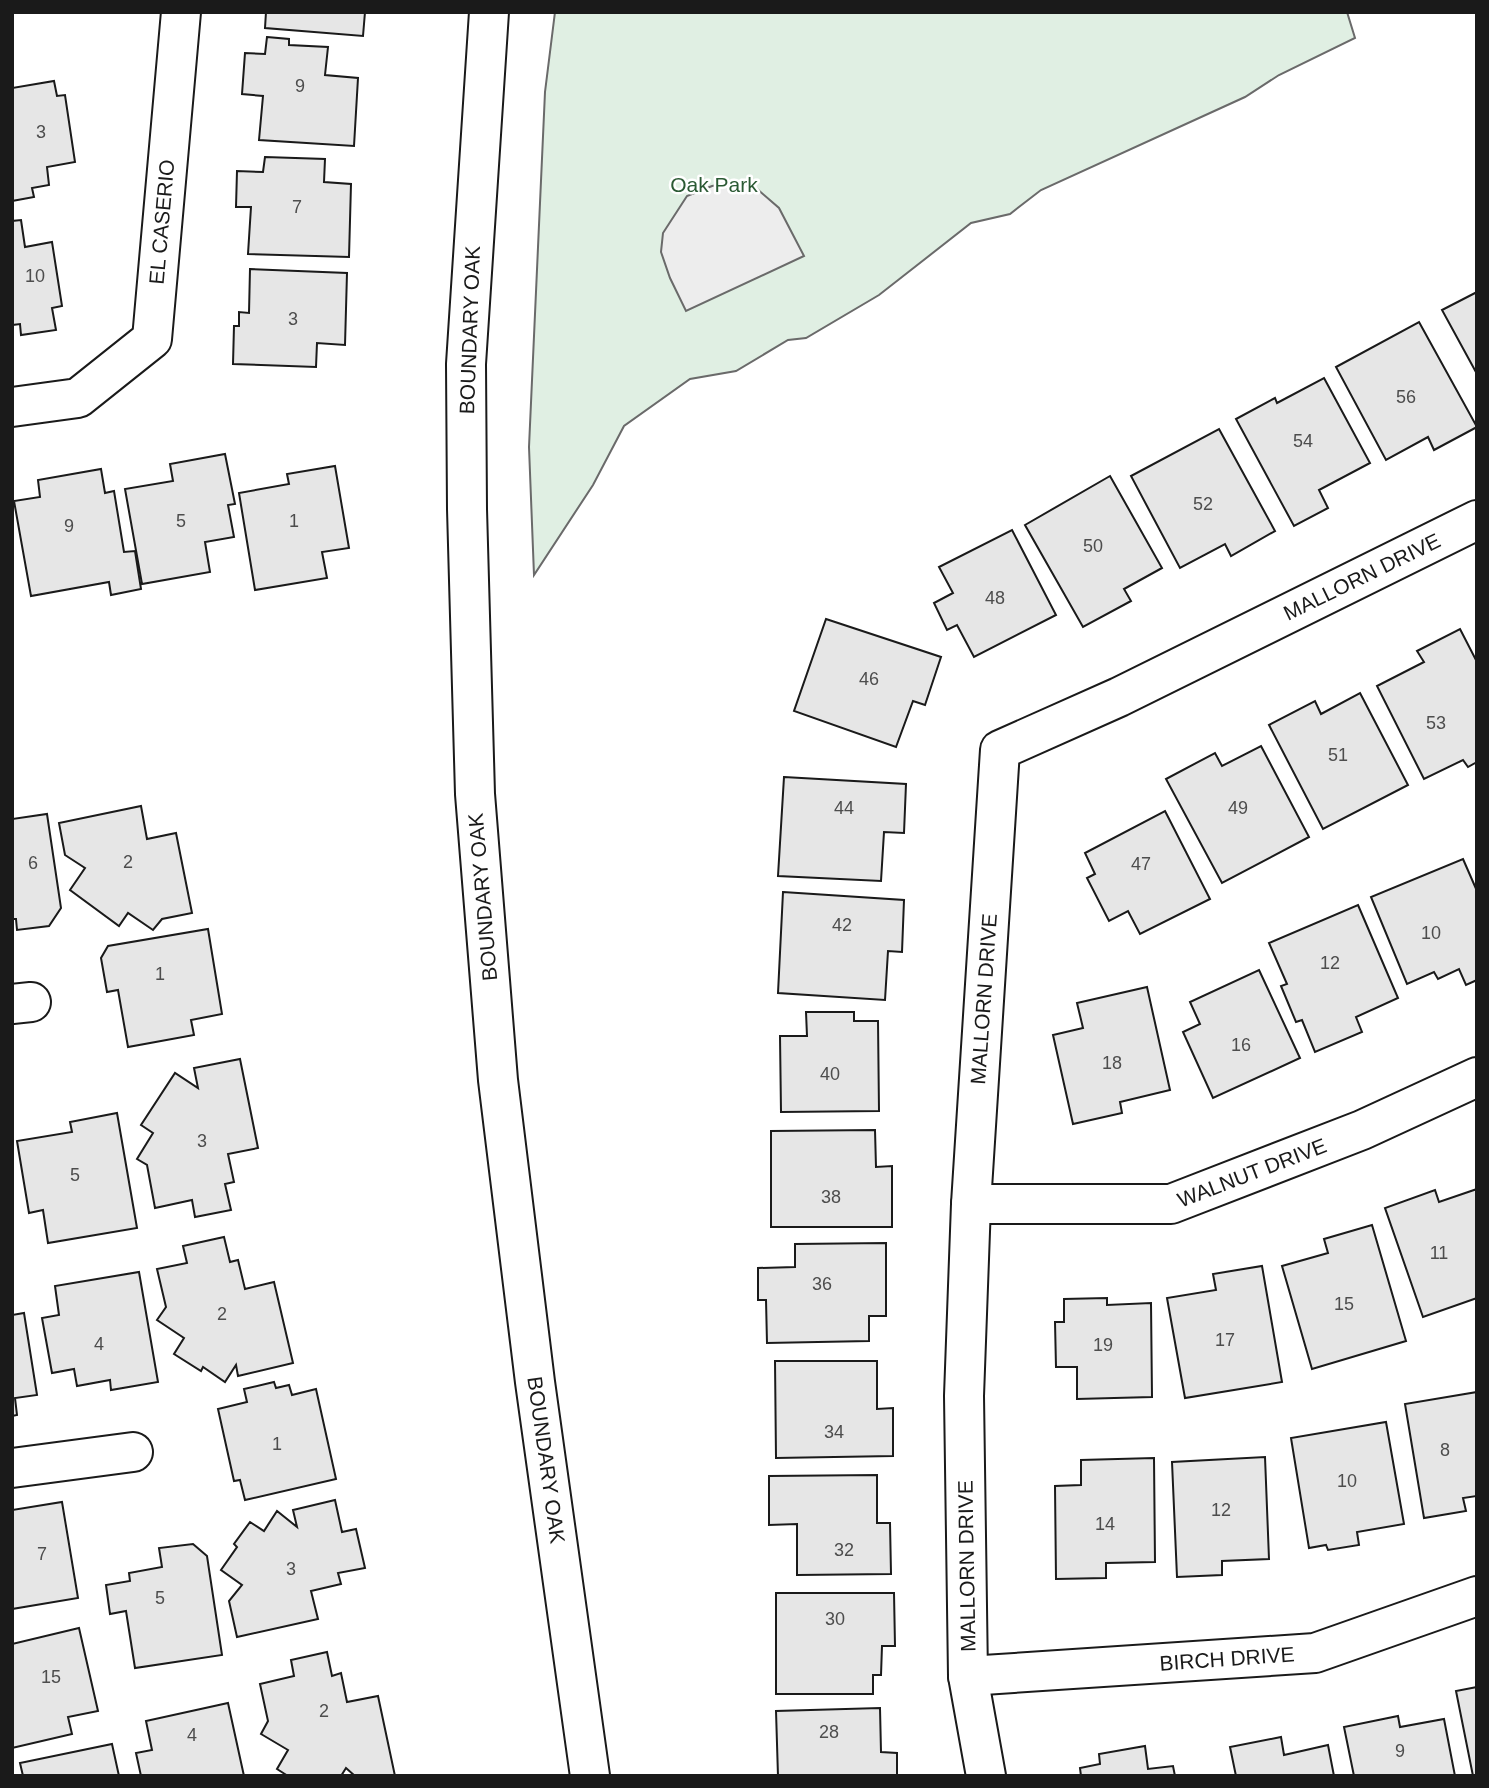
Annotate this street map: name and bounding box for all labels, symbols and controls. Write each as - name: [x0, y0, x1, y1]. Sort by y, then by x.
- house number: 9: [295, 76, 305, 96]
- house number: 3: [36, 122, 46, 142]
- street label: EL CASERIO: [145, 159, 178, 285]
- park label: Oak Park: [670, 173, 758, 196]
- house number: 7: [292, 197, 302, 217]
- street label: BOUNDARY OAK: [455, 245, 484, 415]
- house number: 10: [25, 266, 45, 286]
- house number: 3: [288, 309, 298, 329]
- house number: 56: [1396, 387, 1416, 407]
- house number: 54: [1293, 431, 1313, 451]
- house number: 52: [1193, 494, 1213, 514]
- house number: 5: [176, 511, 186, 531]
- house number: 1: [289, 511, 299, 531]
- house number: 9: [64, 516, 74, 536]
- street label: MALLORN DRIVE: [1280, 529, 1444, 624]
- house number: 50: [1083, 536, 1103, 556]
- house number: 48: [985, 588, 1005, 608]
- house number: 46: [859, 669, 879, 689]
- house number: 53: [1426, 713, 1446, 733]
- house number: 51: [1328, 745, 1348, 765]
- house number: 44: [834, 798, 854, 818]
- house number: 49: [1228, 798, 1248, 818]
- street label: BOUNDARY OAK: [464, 812, 501, 982]
- house number: 2: [123, 852, 133, 872]
- house number: 6: [28, 853, 38, 873]
- house number: 47: [1131, 854, 1151, 874]
- street label: MALLORN DRIVE: [966, 913, 1001, 1085]
- house number: 42: [832, 915, 852, 935]
- house number: 10: [1421, 923, 1441, 943]
- house number: 12: [1320, 953, 1340, 973]
- house number: 1: [155, 964, 165, 984]
- house number: 16: [1231, 1035, 1251, 1055]
- house number: 18: [1102, 1053, 1122, 1073]
- house number: 40: [820, 1064, 840, 1084]
- house number: 3: [197, 1131, 207, 1151]
- street label: WALNUT DRIVE: [1174, 1134, 1329, 1211]
- house number: 5: [70, 1165, 80, 1185]
- house number: 38: [821, 1187, 841, 1207]
- house number: 11: [1430, 1243, 1448, 1263]
- house number: 36: [812, 1274, 832, 1294]
- house number: 15: [1334, 1294, 1354, 1314]
- house number: 2: [217, 1304, 227, 1324]
- house number: 17: [1215, 1330, 1235, 1350]
- house number: 4: [94, 1334, 104, 1354]
- house number: 19: [1093, 1335, 1113, 1355]
- street label: BOUNDARY OAK: [523, 1375, 570, 1545]
- house number: 34: [824, 1422, 844, 1442]
- house number: 1: [272, 1434, 282, 1454]
- house number: 8: [1440, 1440, 1450, 1460]
- house number: 10: [1337, 1471, 1357, 1491]
- street label: MALLORN DRIVE: [954, 1480, 979, 1652]
- house number: 12: [1211, 1500, 1231, 1520]
- house number: 14: [1095, 1514, 1115, 1534]
- house number: 32: [834, 1540, 854, 1560]
- house number: 7: [37, 1544, 47, 1564]
- house number: 3: [286, 1559, 296, 1579]
- house number: 5: [155, 1588, 165, 1608]
- house number: 30: [825, 1609, 845, 1629]
- street label: BIRCH DRIVE: [1159, 1642, 1295, 1675]
- house number: 15: [41, 1667, 61, 1687]
- house number: 2: [319, 1701, 329, 1721]
- house number: 28: [819, 1722, 839, 1742]
- house number: 4: [187, 1725, 197, 1745]
- house number: 9: [1395, 1741, 1405, 1761]

